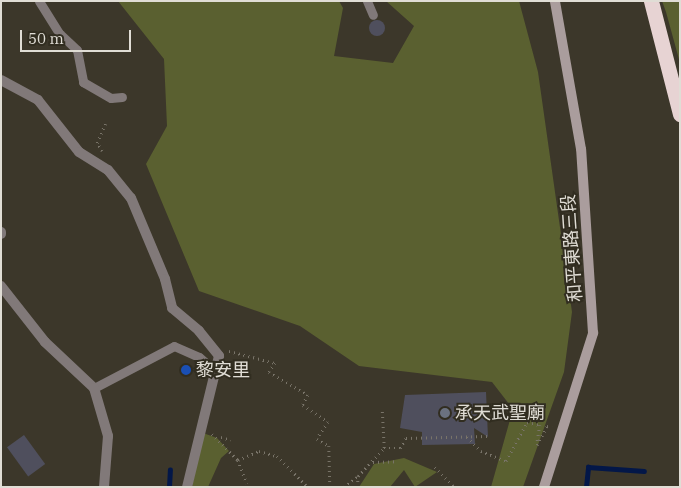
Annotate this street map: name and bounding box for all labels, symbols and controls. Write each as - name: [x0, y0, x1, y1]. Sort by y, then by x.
- scale bar: [22, 20, 134, 52]
- text: 50 m: [28, 29, 64, 48]
- street label: 和平東路三段: [557, 193, 587, 303]
- place label: 黎安里: [196, 359, 250, 381]
- marker: 黎安里: [180, 364, 192, 376]
- place label: 承天武聖廟: [455, 402, 545, 424]
- marker: 承天武聖廟: [439, 407, 451, 419]

